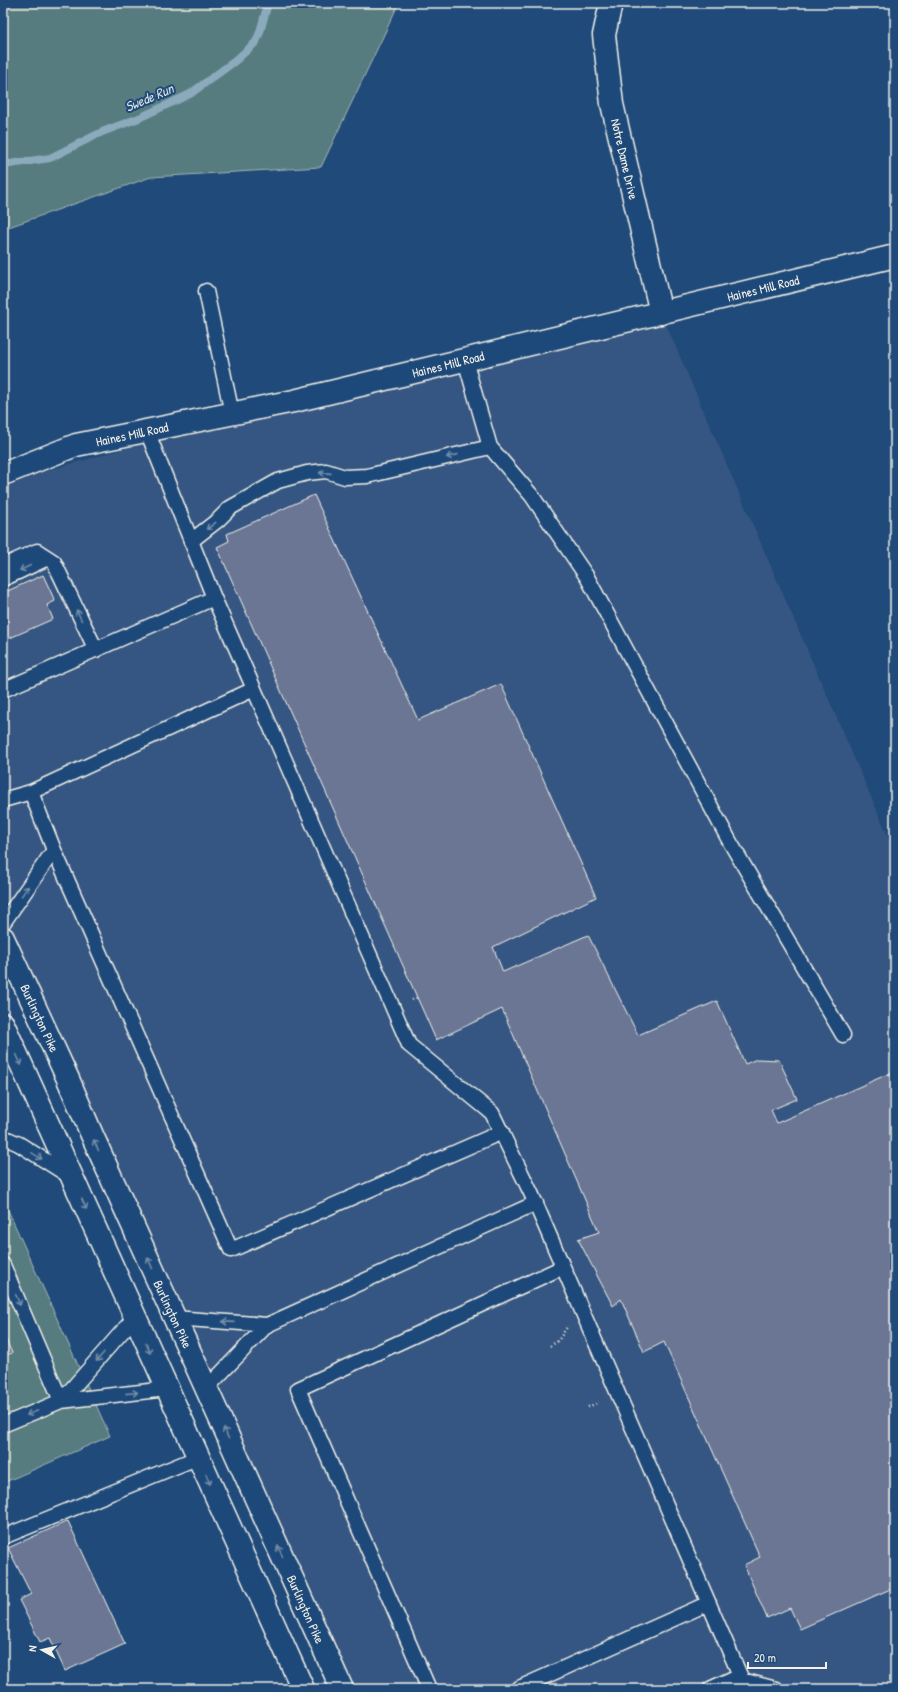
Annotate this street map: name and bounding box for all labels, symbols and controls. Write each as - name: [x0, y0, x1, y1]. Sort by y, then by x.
- water label: Swede Run: [122, 78, 178, 116]
- street label: Notre Dame Drive: [607, 117, 643, 201]
- street label: Haines Mill Road: [725, 270, 801, 306]
- street label: Haines Mill Road: [410, 346, 486, 382]
- street label: Haines Mill Road: [94, 418, 170, 450]
- one-way arrow: [446, 453, 459, 460]
- one-way arrow: [319, 469, 332, 476]
- one-way arrow: [206, 522, 217, 530]
- one-way arrow: [20, 565, 32, 572]
- one-way arrow: [75, 609, 82, 621]
- one-way arrow: [21, 886, 29, 897]
- street label: Burlington Pike: [16, 981, 64, 1055]
- one-way arrow: [16, 1053, 23, 1065]
- one-way arrow: [92, 1139, 99, 1151]
- one-way arrow: [31, 1152, 43, 1160]
- one-way arrow: [80, 1197, 88, 1209]
- one-way arrow: [146, 1258, 153, 1270]
- street label: Burlington Pike: [149, 1277, 197, 1351]
- one-way arrow: [15, 1294, 23, 1306]
- one-way arrow: [222, 1319, 235, 1326]
- one-way arrow: [145, 1342, 152, 1354]
- one-way arrow: [95, 1352, 104, 1362]
- one-way arrow: [125, 1389, 138, 1397]
- one-way arrow: [27, 1410, 39, 1417]
- one-way arrow: [222, 1427, 229, 1439]
- one-way arrow: [205, 1473, 212, 1485]
- one-way arrow: [276, 1546, 283, 1558]
- street label: Burlington Pike: [283, 1572, 329, 1646]
- north arrow: [22, 1630, 62, 1670]
- scale bar: [748, 1644, 826, 1670]
- text: N: [25, 1645, 39, 1652]
- text: 20 m: [754, 1649, 776, 1666]

